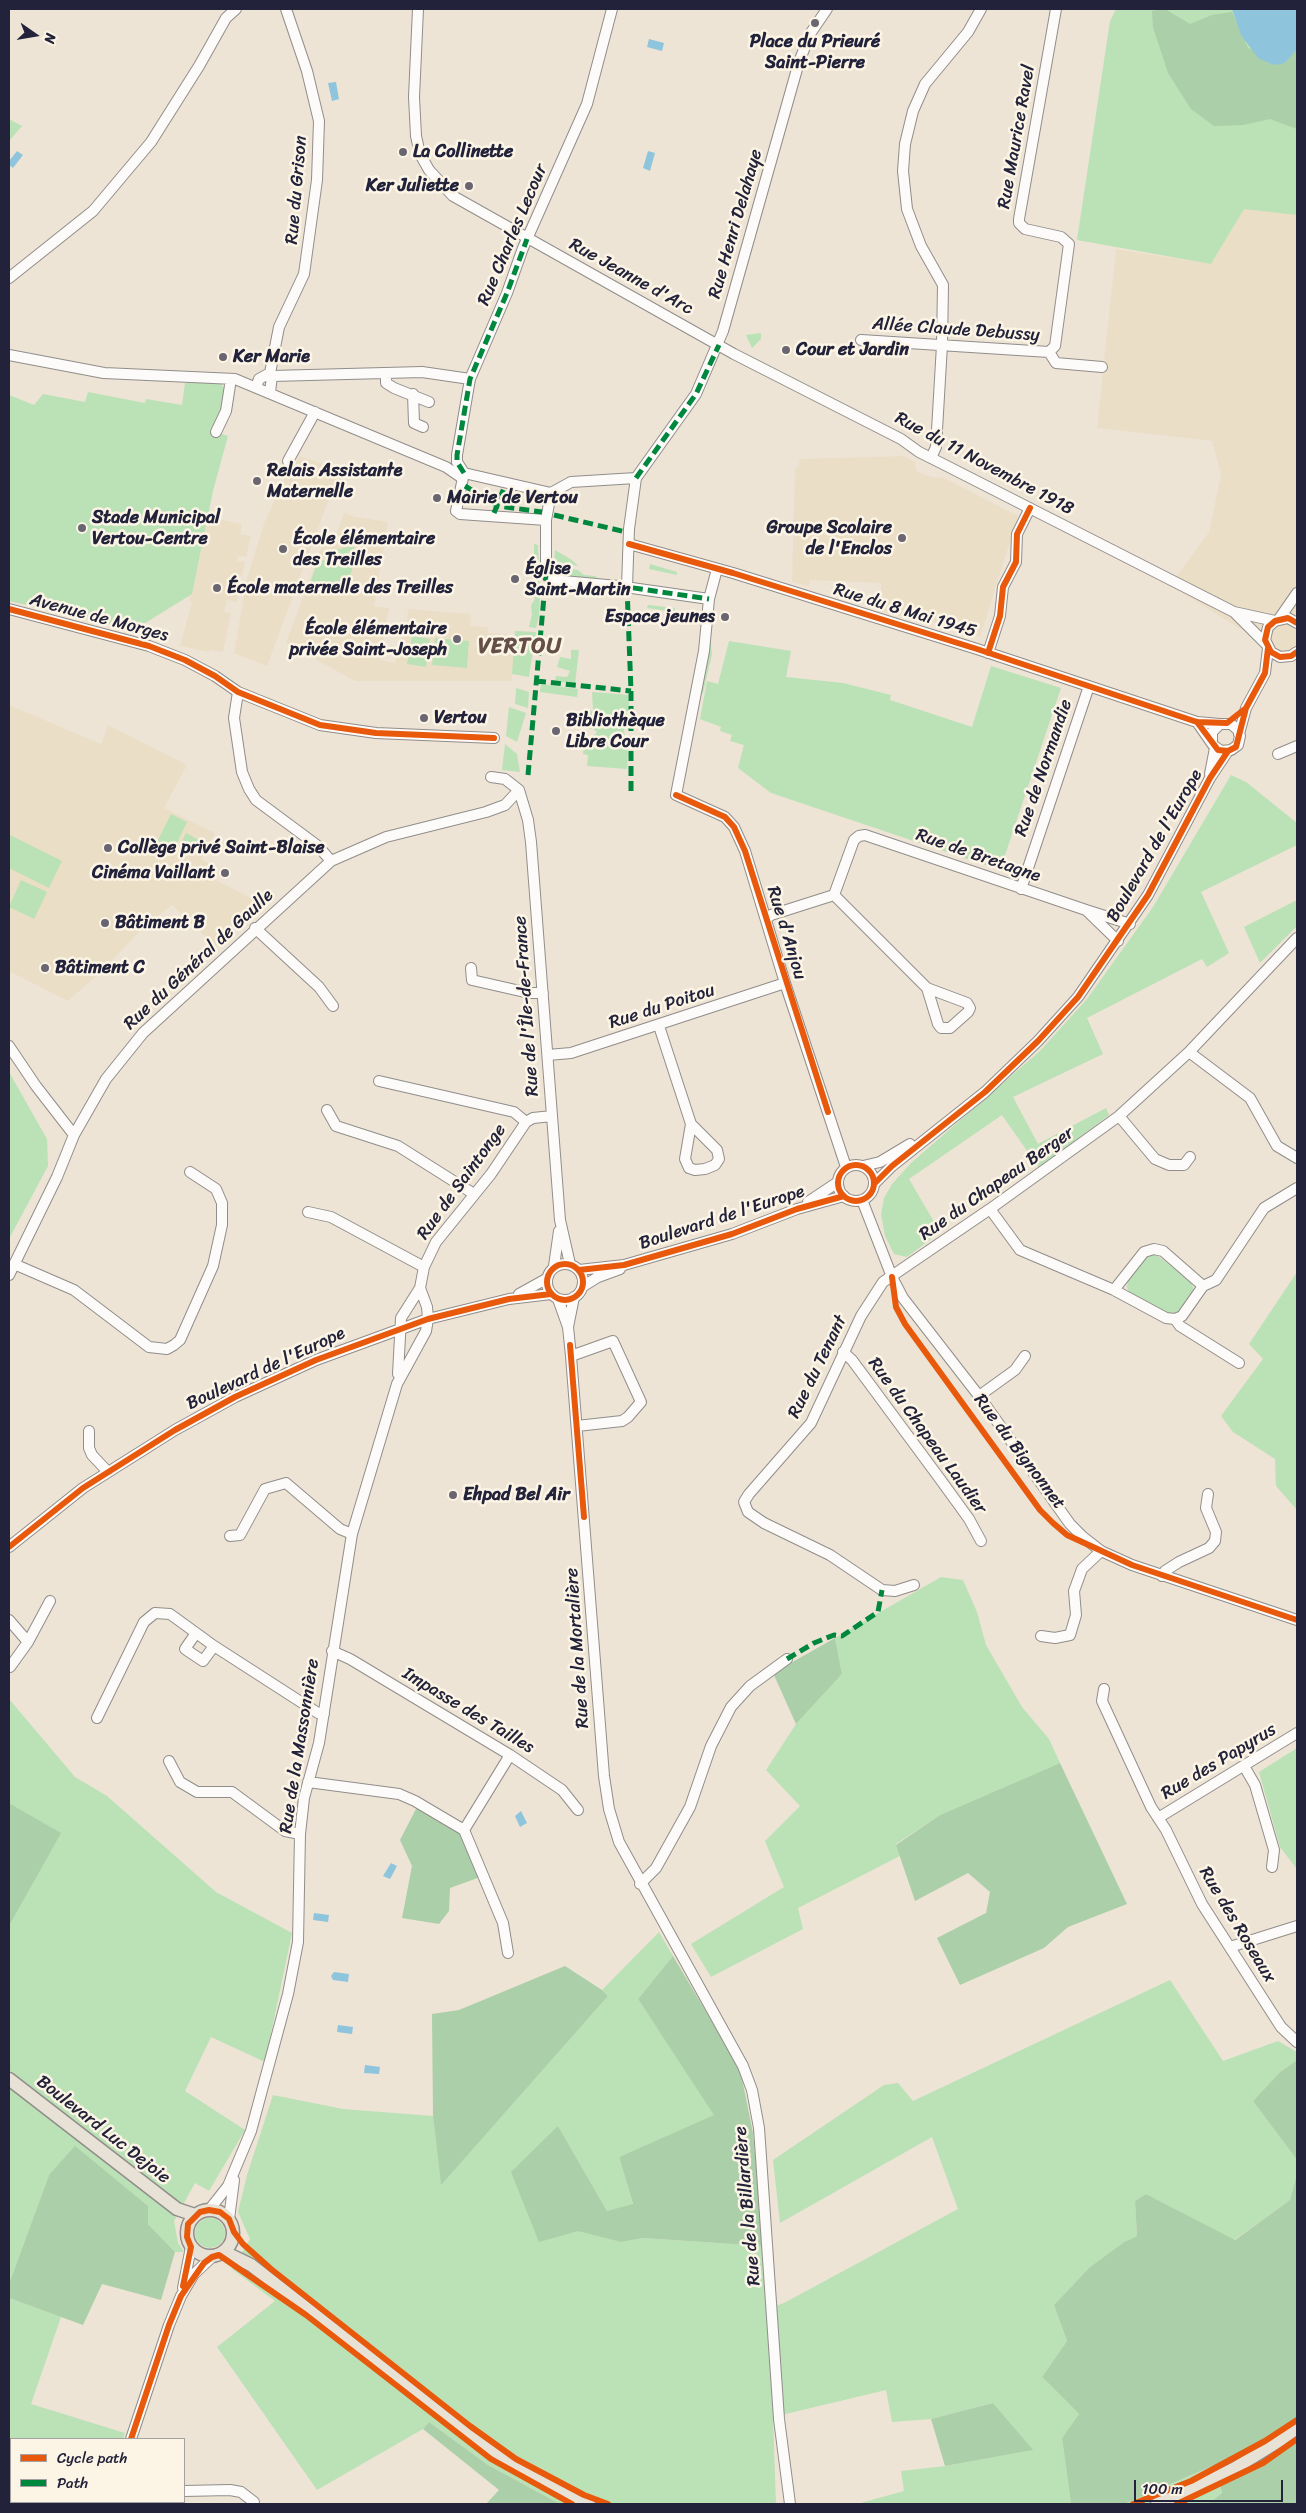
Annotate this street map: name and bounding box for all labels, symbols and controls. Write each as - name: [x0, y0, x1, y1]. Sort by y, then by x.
- north arrow: [10, 10, 60, 60]
- marker: Place du Prieuré Saint-Pierre: [809, 17, 821, 29]
- text: N: [37, 31, 63, 46]
- place label: Place du Prieuré Saint-Pierre: [750, 31, 880, 74]
- street label: Rue Maurice Ravel: [994, 63, 1040, 211]
- street label: Rue du Grison: [281, 135, 313, 245]
- place label: La Collinette: [413, 141, 513, 163]
- marker: La Collinette: [397, 146, 409, 158]
- street label: Rue Henri Delahaye: [704, 147, 768, 301]
- street label: Rue Charles Lecour: [473, 161, 553, 309]
- place label: Ker Juliette: [366, 175, 459, 197]
- marker: Ker Juliette: [463, 180, 475, 192]
- street label: Rue Jeanne d'Arc: [565, 234, 697, 320]
- street label: Allée Claude Debussy: [872, 313, 1040, 347]
- place label: Cour et Jardin: [796, 339, 909, 361]
- marker: Cour et Jardin: [780, 344, 792, 356]
- place label: Ker Marie: [233, 346, 310, 368]
- marker: Ker Marie: [217, 351, 229, 363]
- street label: Rue du 11 Novembre 1918: [891, 408, 1077, 520]
- place label: Relais Assistante Maternelle: [267, 460, 403, 502]
- marker: Relais Assistante Maternelle: [251, 475, 263, 487]
- place label: Mairie de Vertou: [447, 487, 578, 509]
- marker: Mairie de Vertou: [431, 492, 443, 504]
- place label: Stade Municipal Vertou-Centre: [92, 507, 220, 550]
- place label: Groupe Scolaire de l'Enclos: [767, 517, 892, 560]
- marker: Stade Municipal Vertou-Centre: [76, 522, 88, 534]
- place label: École élémentaire des Treilles: [293, 528, 435, 570]
- marker: Groupe Scolaire de l'Enclos: [896, 532, 908, 544]
- marker: École élémentaire des Treilles: [277, 543, 289, 555]
- place label: Église Saint-Martin: [525, 558, 631, 600]
- marker: Église Saint-Martin: [509, 573, 521, 585]
- place label: École maternelle des Treilles: [227, 577, 453, 599]
- street label: Rue du 8 Mai 1945: [831, 579, 979, 643]
- marker: École maternelle des Treilles: [211, 582, 223, 594]
- street label: Avenue de Morges: [27, 589, 171, 647]
- place label: Espace jeunes: [605, 606, 715, 628]
- marker: Espace jeunes: [719, 611, 731, 623]
- place label: École élémentaire privée Saint-Joseph: [289, 618, 447, 660]
- marker: École élémentaire privée Saint-Joseph: [451, 633, 463, 645]
- district label: VERTOU: [478, 634, 562, 660]
- street label: Rue de Normandie: [1010, 697, 1078, 839]
- place label: Vertou: [434, 707, 487, 729]
- place label: Bibliothèque Libre Cour: [566, 710, 665, 752]
- marker: Vertou: [418, 712, 430, 724]
- marker: Bibliothèque Libre Cour: [550, 725, 562, 737]
- street label: Boulevard de l'Europe: [1103, 766, 1207, 926]
- street label: Rue de Bretagne: [913, 825, 1043, 887]
- place label: Collège privé Saint-Blaise: [118, 837, 324, 859]
- marker: Collège privé Saint-Blaise: [102, 842, 114, 854]
- place label: Cinéma Vaillant: [92, 862, 215, 884]
- marker: Cinéma Vaillant: [219, 867, 231, 879]
- street label: Rue d'Anjou: [762, 884, 810, 982]
- street label: Rue du Général de Gaulle: [120, 885, 278, 1035]
- place label: Bâtiment B: [115, 912, 205, 934]
- street label: Rue de l'Île-de-France: [510, 915, 544, 1097]
- marker: Bâtiment B: [99, 917, 111, 929]
- place label: Bâtiment C: [55, 957, 145, 979]
- marker: Bâtiment C: [39, 962, 51, 974]
- street label: Rue du Poitou: [606, 980, 718, 1034]
- street label: Rue de Saintonge: [413, 1120, 511, 1244]
- street label: Rue du Chapeau Berger: [916, 1122, 1078, 1246]
- street label: Boulevard de l'Europe: [637, 1181, 807, 1255]
- street label: Rue du Tenant: [784, 1312, 852, 1422]
- street label: Boulevard de l'Europe: [183, 1323, 349, 1415]
- street label: Rue du Chapeau Laudier: [863, 1354, 991, 1518]
- street label: Rue du Bignonnet: [969, 1390, 1069, 1514]
- place label: Ehpad Bel Air: [463, 1484, 570, 1506]
- marker: Ehpad Bel Air: [447, 1489, 459, 1501]
- street label: Rue de la Mortalière: [562, 1567, 594, 1729]
- street label: Rue de la Massonnière: [276, 1657, 324, 1835]
- street label: Impasse des Tailles: [398, 1663, 538, 1759]
- street label: Rue des Papyrus: [1158, 1719, 1280, 1805]
- street label: Rue des Roseaux: [1194, 1863, 1280, 1987]
- street label: Boulevard Luc Dejoie: [32, 2071, 174, 2189]
- street label: Rue de la Billardière: [730, 2125, 766, 2287]
- legend: [10, 2438, 185, 2503]
- text: Cycle path: [57, 2445, 127, 2471]
- text: Path: [57, 2470, 88, 2496]
- scale bar: [1136, 2470, 1285, 2502]
- text: 100 m: [1142, 2476, 1183, 2502]

